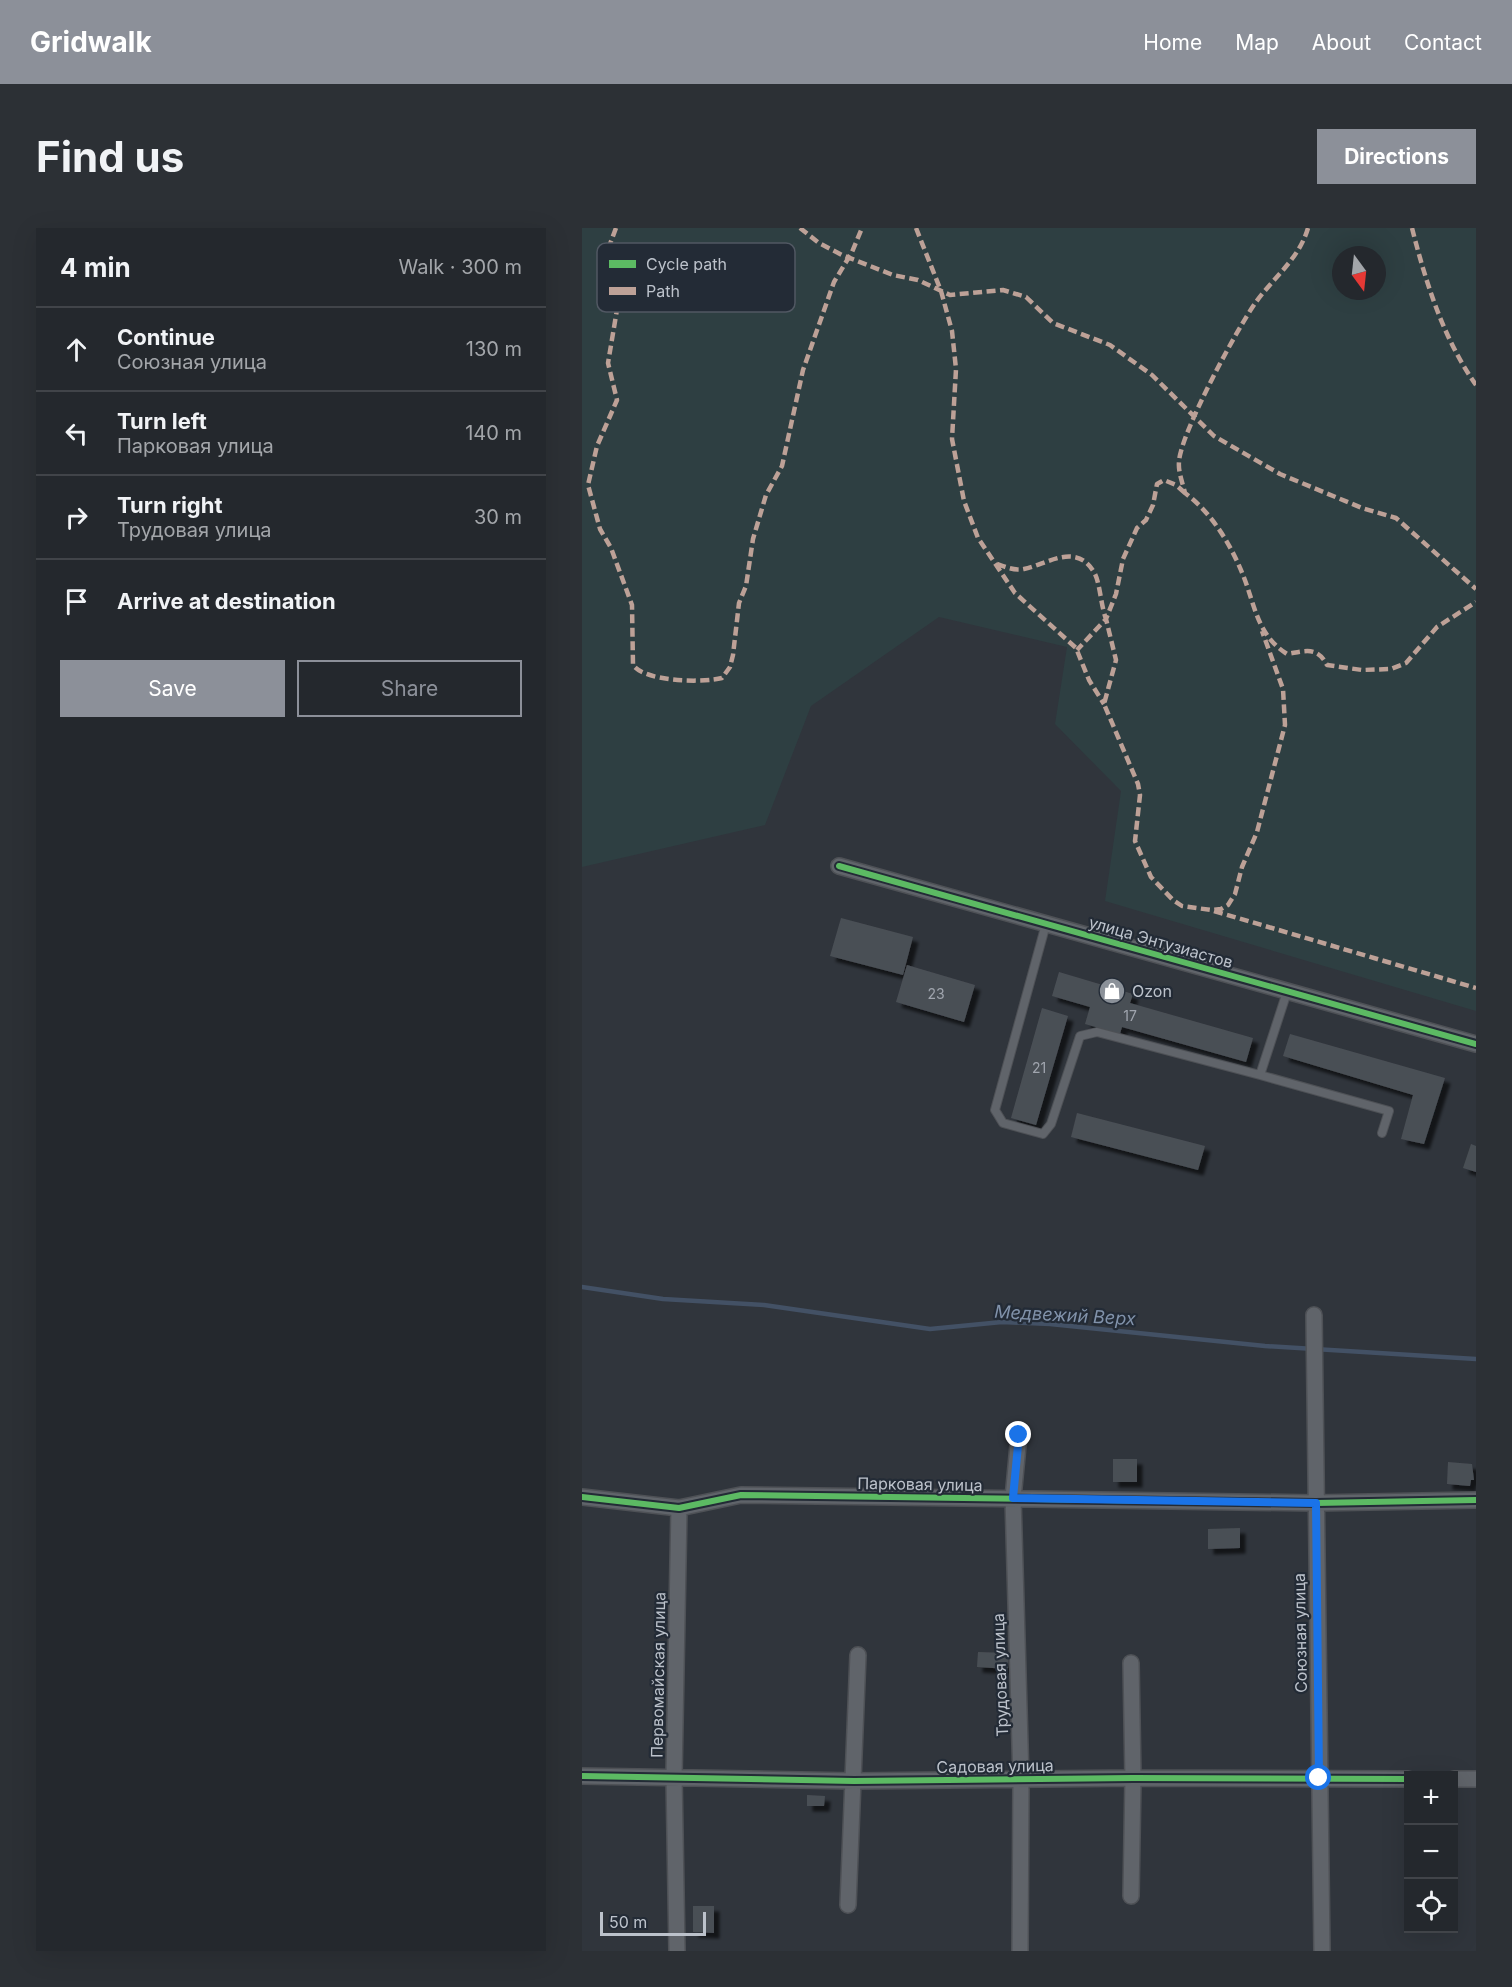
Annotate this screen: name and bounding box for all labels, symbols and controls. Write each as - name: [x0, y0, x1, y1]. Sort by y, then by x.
- text: Gridwalk: [30, 25, 152, 59]
- text: Home: [1143, 30, 1202, 55]
- text: Map: [1235, 30, 1279, 55]
- text: About: [1312, 30, 1371, 55]
- text: Contact: [1404, 30, 1482, 55]
- button: Directions: [1317, 129, 1476, 184]
- text: Find us: [36, 131, 184, 182]
- legend: [597, 243, 795, 312]
- north arrow: [1332, 246, 1386, 300]
- text: 4 min: [60, 252, 131, 283]
- text: Cycle path: [646, 254, 727, 274]
- text: Walk · 300 m: [399, 255, 522, 279]
- text: Path: [646, 281, 680, 301]
- text: Continue: [117, 324, 215, 350]
- icon: ahead: [60, 333, 93, 366]
- text: 130 m: [466, 337, 522, 361]
- text: Союзная улица: [117, 350, 267, 374]
- text: Turn left: [117, 408, 207, 434]
- icon: left: [60, 417, 93, 450]
- text: 140 m: [465, 421, 522, 445]
- text: Парковая улица: [117, 434, 274, 458]
- text: Turn right: [117, 492, 223, 518]
- icon: right: [60, 501, 93, 534]
- text: 30 m: [474, 505, 522, 529]
- text: Трудовая улица: [117, 518, 272, 542]
- icon: arrive: [60, 585, 93, 618]
- text: Arrive at destination: [117, 588, 336, 614]
- button: Save: [60, 660, 285, 717]
- button: Share: [297, 660, 522, 717]
- street label: улица Энтузиастов: [1087, 912, 1235, 972]
- shop icon: Ozon: [1097, 976, 1127, 1006]
- place label: Ozon: [1132, 981, 1172, 1001]
- house number: 23: [927, 985, 945, 1002]
- house number: 17: [1123, 1007, 1137, 1024]
- house number: 21: [1032, 1059, 1046, 1076]
- water label: Медвежий Верх: [994, 1301, 1136, 1329]
- route end: [1005, 1421, 1031, 1447]
- street label: Парковая улица: [857, 1473, 983, 1495]
- street label: Союзная улица: [1289, 1573, 1311, 1693]
- street label: Первомайская улица: [647, 1592, 669, 1758]
- street label: Трудовая улица: [988, 1613, 1012, 1737]
- street label: Садовая улица: [936, 1755, 1054, 1777]
- route start: [1305, 1764, 1331, 1790]
- map controls: [1404, 1771, 1458, 1933]
- button: +: [1404, 1771, 1458, 1825]
- button: −: [1404, 1825, 1458, 1879]
- button: locate: [1404, 1879, 1458, 1933]
- scale bar: [600, 1909, 706, 1936]
- text: 50 m: [609, 1912, 647, 1932]

